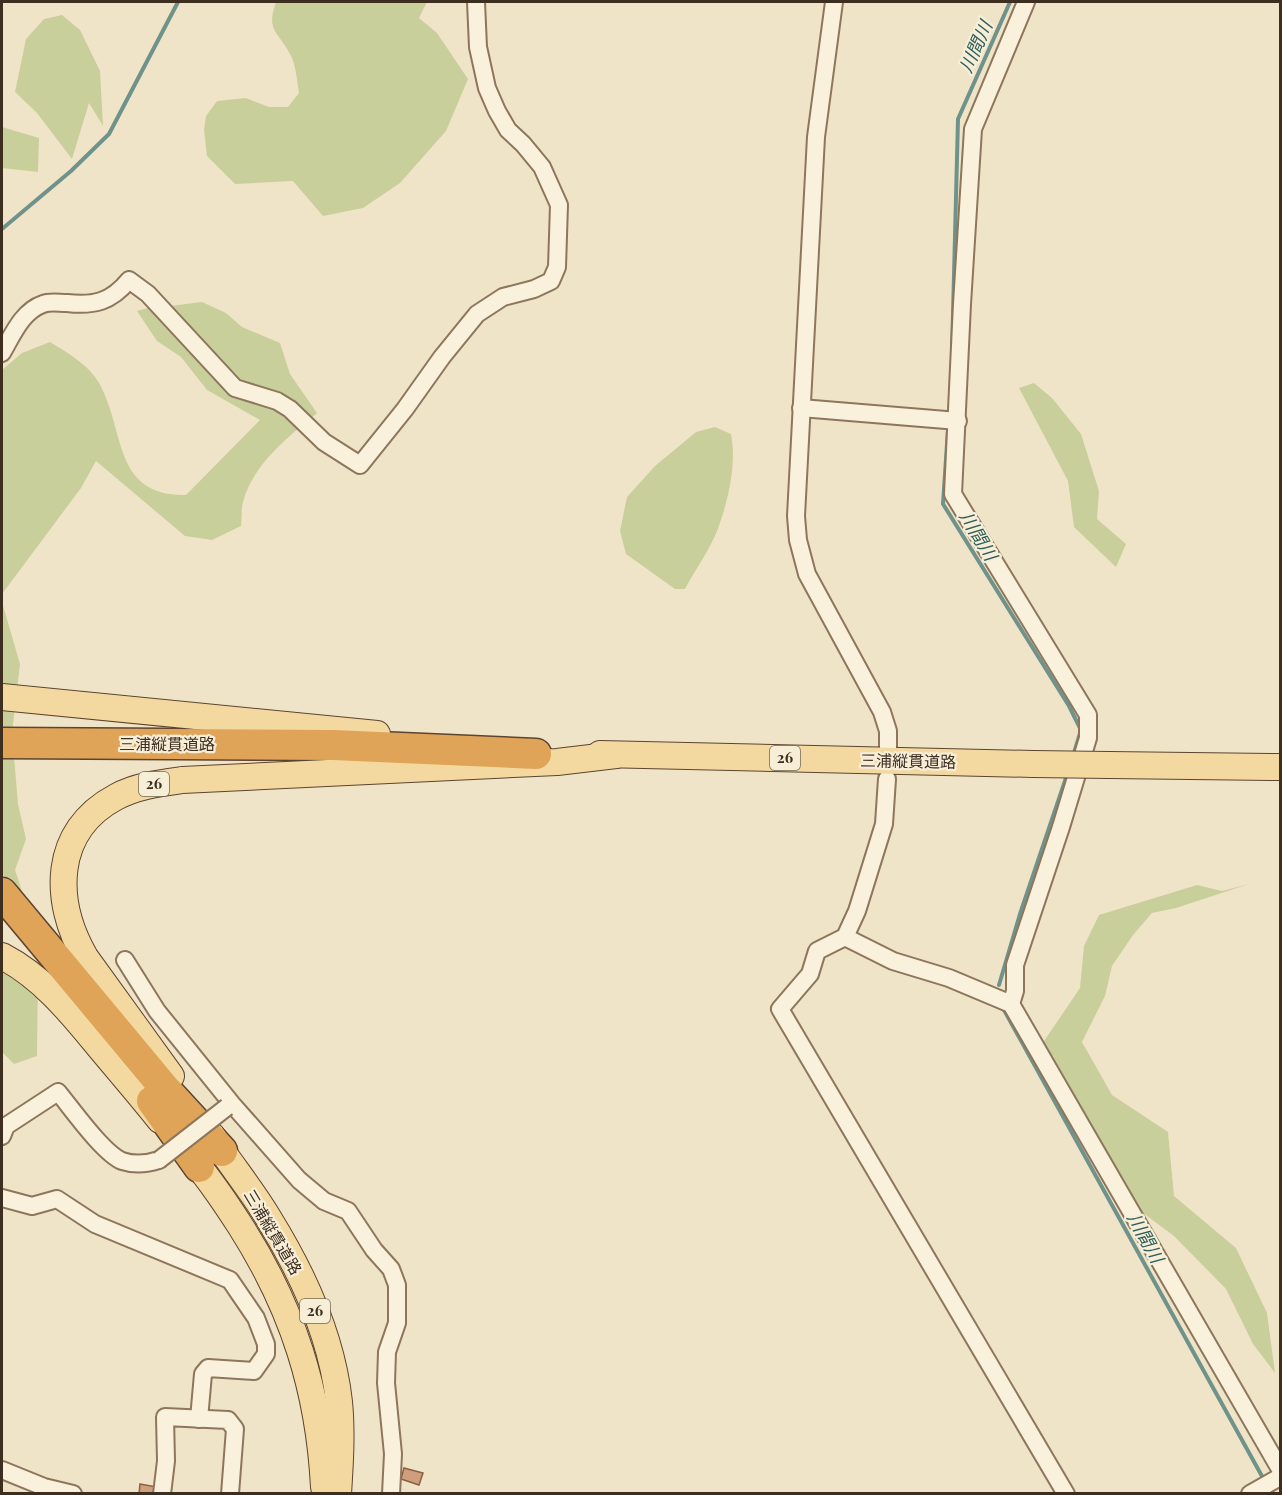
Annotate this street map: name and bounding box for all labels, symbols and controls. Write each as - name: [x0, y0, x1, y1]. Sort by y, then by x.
- water label: 川間川: [953, 15, 998, 76]
- water label: 川間川: [955, 506, 1004, 567]
- street label: 三浦縦貫道路: [119, 733, 215, 754]
- road number: 26: [770, 746, 800, 770]
- street label: 三浦縦貫道路: [860, 749, 956, 772]
- road number: 26: [139, 772, 169, 796]
- street label: 三浦縦貫道路: [240, 1185, 307, 1278]
- water label: 川間川: [1122, 1208, 1170, 1269]
- road number: 26: [300, 1299, 330, 1323]

